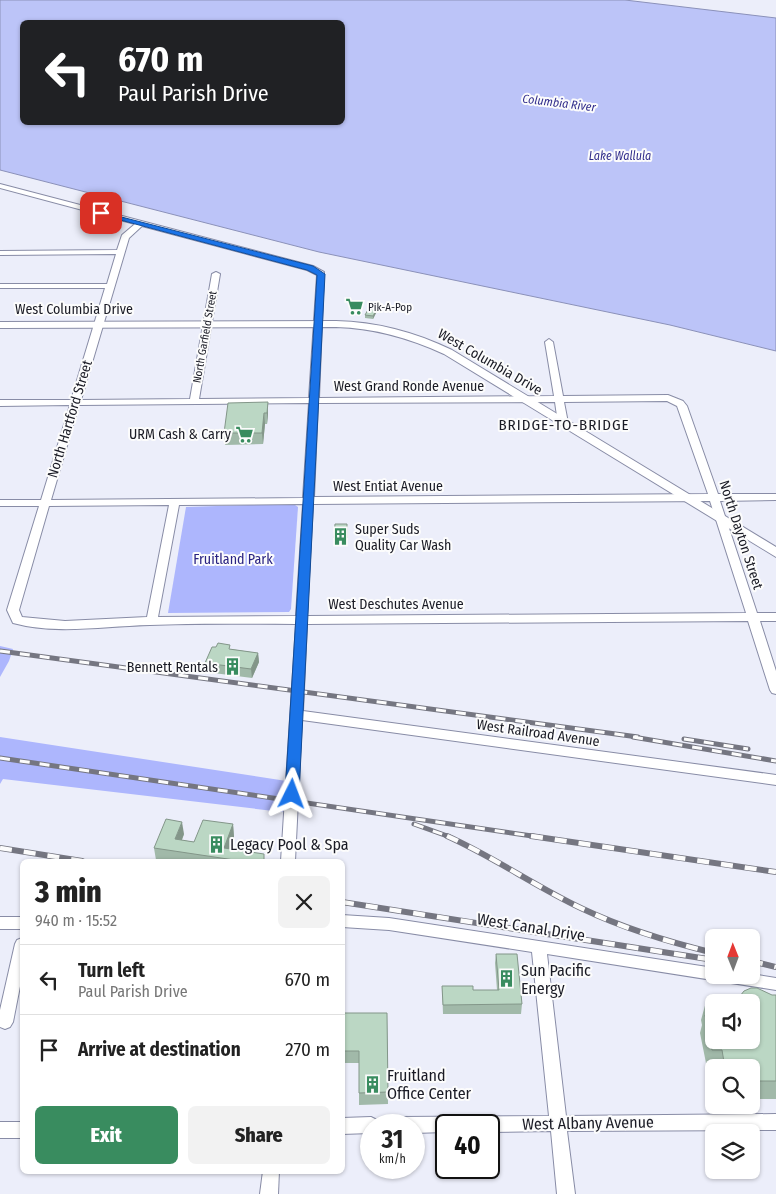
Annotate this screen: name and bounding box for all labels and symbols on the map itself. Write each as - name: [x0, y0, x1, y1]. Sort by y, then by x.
- water label: Columbia River: [522, 92, 597, 115]
- water label: Lake Wallula: [589, 149, 651, 163]
- pin: [80, 192, 122, 234]
- street label: North Garfield Street: [190, 290, 220, 384]
- supermarket icon: Pik-A-Pop: [344, 297, 364, 317]
- street label: West Columbia Drive: [15, 301, 133, 318]
- place label: Pik-A-Pop: [368, 301, 412, 314]
- street label: West Columbia Drive: [435, 325, 545, 399]
- street label: North Hartford Street: [44, 358, 96, 480]
- street label: West Grand Ronde Avenue: [334, 378, 484, 395]
- district label: BRIDGE-TO-BRIDGE: [498, 416, 630, 434]
- supermarket icon: URM Cash & Carry: [235, 424, 255, 444]
- place label: URM Cash & Carry: [129, 426, 232, 443]
- street label: West Entiat Avenue: [333, 478, 443, 495]
- street label: North Dayton Street: [715, 478, 767, 592]
- place label: Super Suds Quality Car Wash: [355, 521, 451, 554]
- building icon: Super Suds Quality Car Wash: [331, 527, 351, 547]
- park label: Fruitland Park: [193, 551, 273, 568]
- street label: West Deschutes Avenue: [328, 596, 464, 613]
- building icon: Bennett Rentals: [222, 657, 242, 677]
- place label: Bennett Rentals: [127, 659, 218, 676]
- street label: West Railroad Avenue: [475, 716, 601, 750]
- position arrow: [265, 767, 317, 819]
- building icon: Legacy Pool & Spa: [206, 834, 226, 854]
- place label: Legacy Pool & Spa: [230, 835, 349, 854]
- street label: West Canal Drive: [476, 909, 587, 945]
- north arrow: [705, 929, 760, 984]
- place label: Sun Pacific Energy: [521, 961, 591, 998]
- building icon: Sun Pacific Energy: [497, 969, 517, 989]
- place label: Fruitland Office Center: [387, 1066, 472, 1103]
- building icon: Fruitland Office Center: [363, 1074, 383, 1094]
- street label: West Albany Avenue: [522, 1112, 654, 1134]
- speed limit sign: 40: [435, 1114, 500, 1179]

